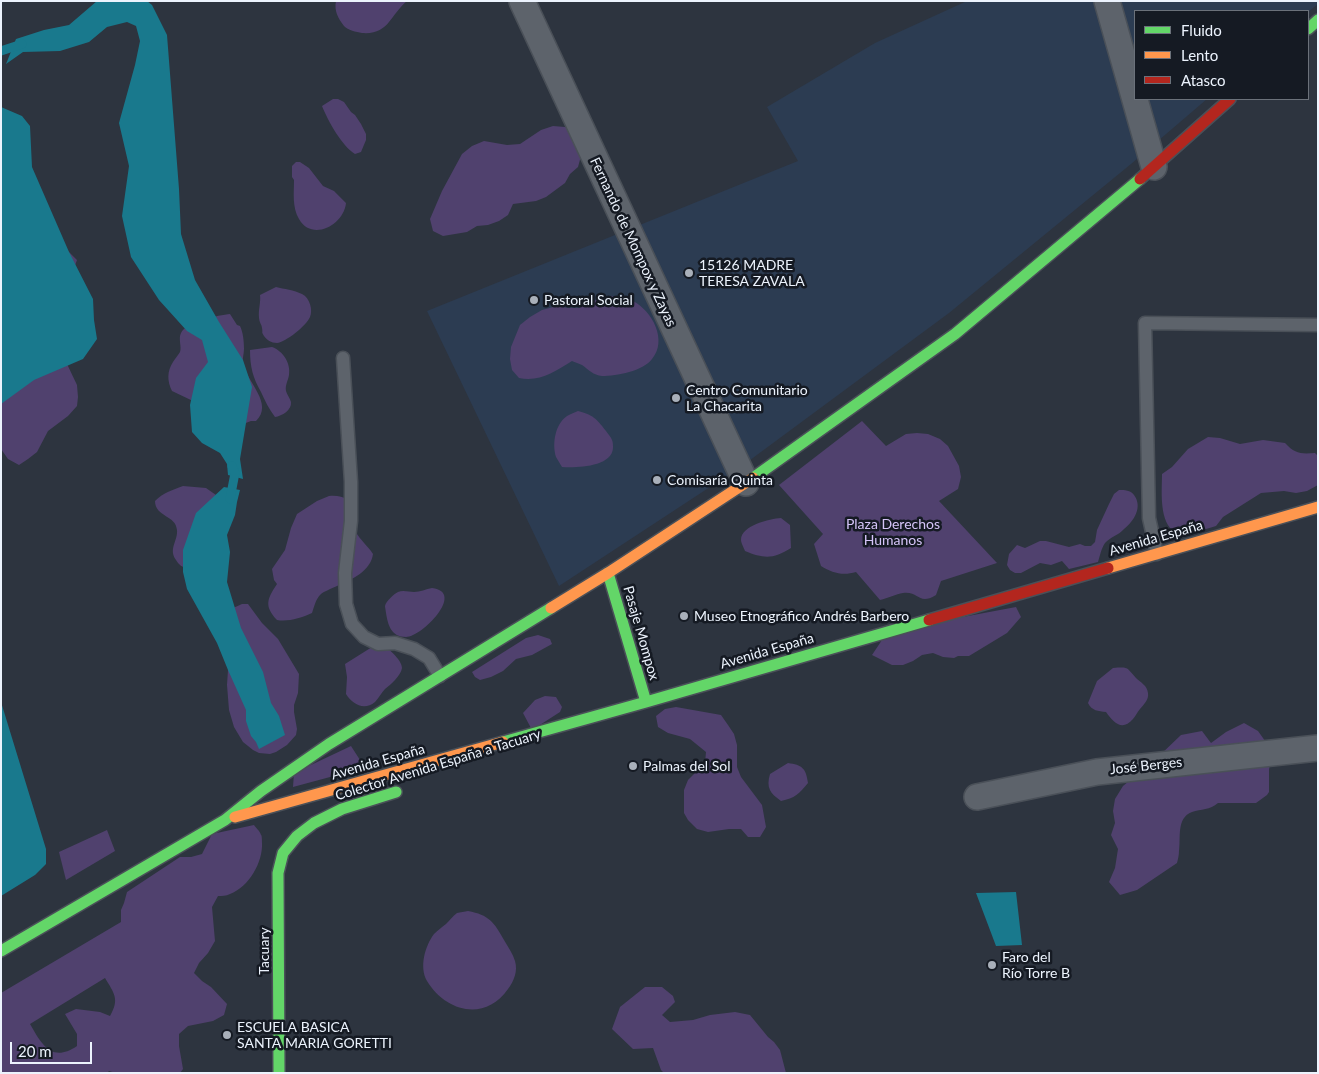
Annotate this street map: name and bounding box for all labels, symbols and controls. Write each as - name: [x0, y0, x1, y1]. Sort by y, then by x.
- legend: [1134, 10, 1309, 100]
- text: Fluido: [1181, 21, 1222, 39]
- text: Lento: [1181, 46, 1218, 64]
- text: Atasco: [1181, 71, 1226, 89]
- street label: Fernando de Mompox y Zayas: [586, 155, 680, 329]
- place label: 15126 MADRE TERESA ZAVALA: [699, 257, 805, 290]
- marker: 15126 MADRE TERESA ZAVALA: [683, 267, 695, 279]
- place label: Pastoral Social: [544, 292, 633, 308]
- marker: Pastoral Social: [528, 294, 540, 306]
- place label: Centro Comunitario La Chacarita: [686, 382, 808, 414]
- marker: Centro Comunitario La Chacarita: [670, 392, 682, 404]
- place label: Comisaría Quinta: [667, 472, 773, 488]
- marker: Comisaría Quinta: [651, 474, 663, 486]
- park label: Plaza Derechos Humanos: [846, 516, 940, 548]
- street label: Avenida España: [1107, 517, 1205, 559]
- street label: Pasaje Mompox: [620, 584, 662, 682]
- place label: Museo Etnográfico Andrés Barbero: [694, 608, 909, 624]
- marker: Museo Etnográfico Andrés Barbero: [678, 610, 690, 622]
- street label: Avenida España: [718, 630, 816, 672]
- street label: Colector Avenida España a Tacuary: [333, 726, 543, 804]
- street label: Avenida España: [329, 741, 427, 783]
- street label: José Berges: [1109, 754, 1183, 778]
- place label: Palmas del Sol: [643, 758, 730, 774]
- marker: Palmas del Sol: [627, 760, 639, 772]
- street label: Tacuary: [256, 927, 272, 975]
- place label: Faro del Río Torre B: [1002, 949, 1070, 982]
- marker: Faro del Río Torre B: [986, 959, 998, 971]
- place label: ESCUELA BASICA SANTA MARIA GORETTI: [237, 1019, 392, 1052]
- marker: ESCUELA BASICA SANTA MARIA GORETTI: [221, 1029, 233, 1041]
- scale bar: [12, 1032, 95, 1064]
- text: 20 m: [18, 1042, 52, 1060]

